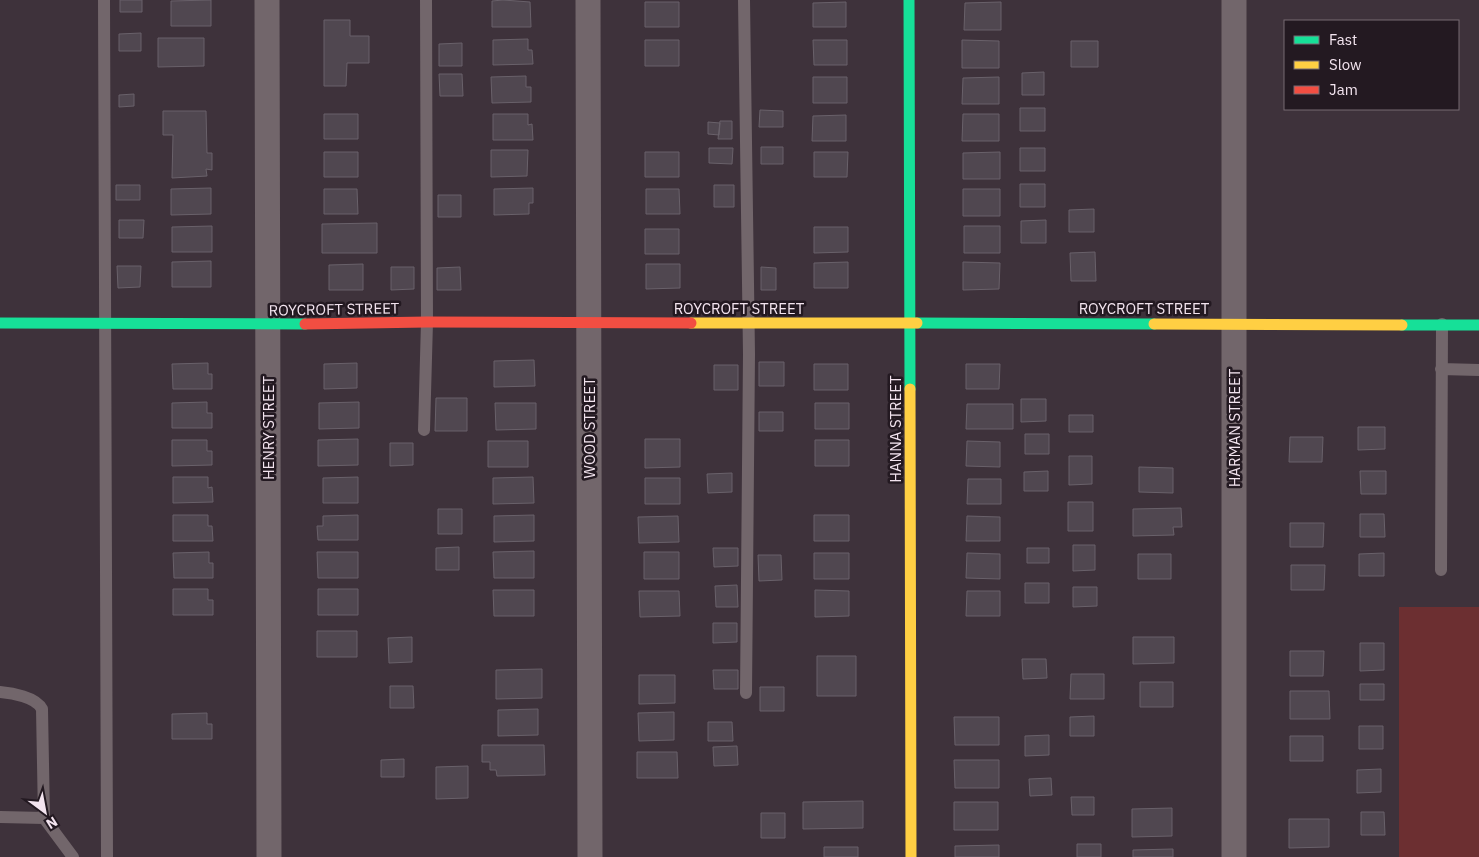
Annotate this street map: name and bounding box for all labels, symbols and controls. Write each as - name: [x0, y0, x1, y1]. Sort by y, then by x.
- legend: [1284, 20, 1459, 110]
- text: Fast: [1329, 30, 1357, 49]
- text: Slow: [1329, 55, 1362, 74]
- text: Jam: [1329, 80, 1358, 99]
- street label: ROYCROFT STREET: [268, 298, 400, 320]
- street label: ROYCROFT STREET: [674, 299, 805, 318]
- street label: ROYCROFT STREET: [1079, 299, 1210, 318]
- street label: HARMAN STREET: [1225, 368, 1244, 487]
- street label: HENRY STREET: [259, 375, 278, 480]
- street label: HANNA STREET: [886, 375, 905, 483]
- street label: WOOD STREET: [580, 377, 599, 478]
- north arrow: [20, 787, 70, 837]
- text: N: [43, 813, 61, 833]

